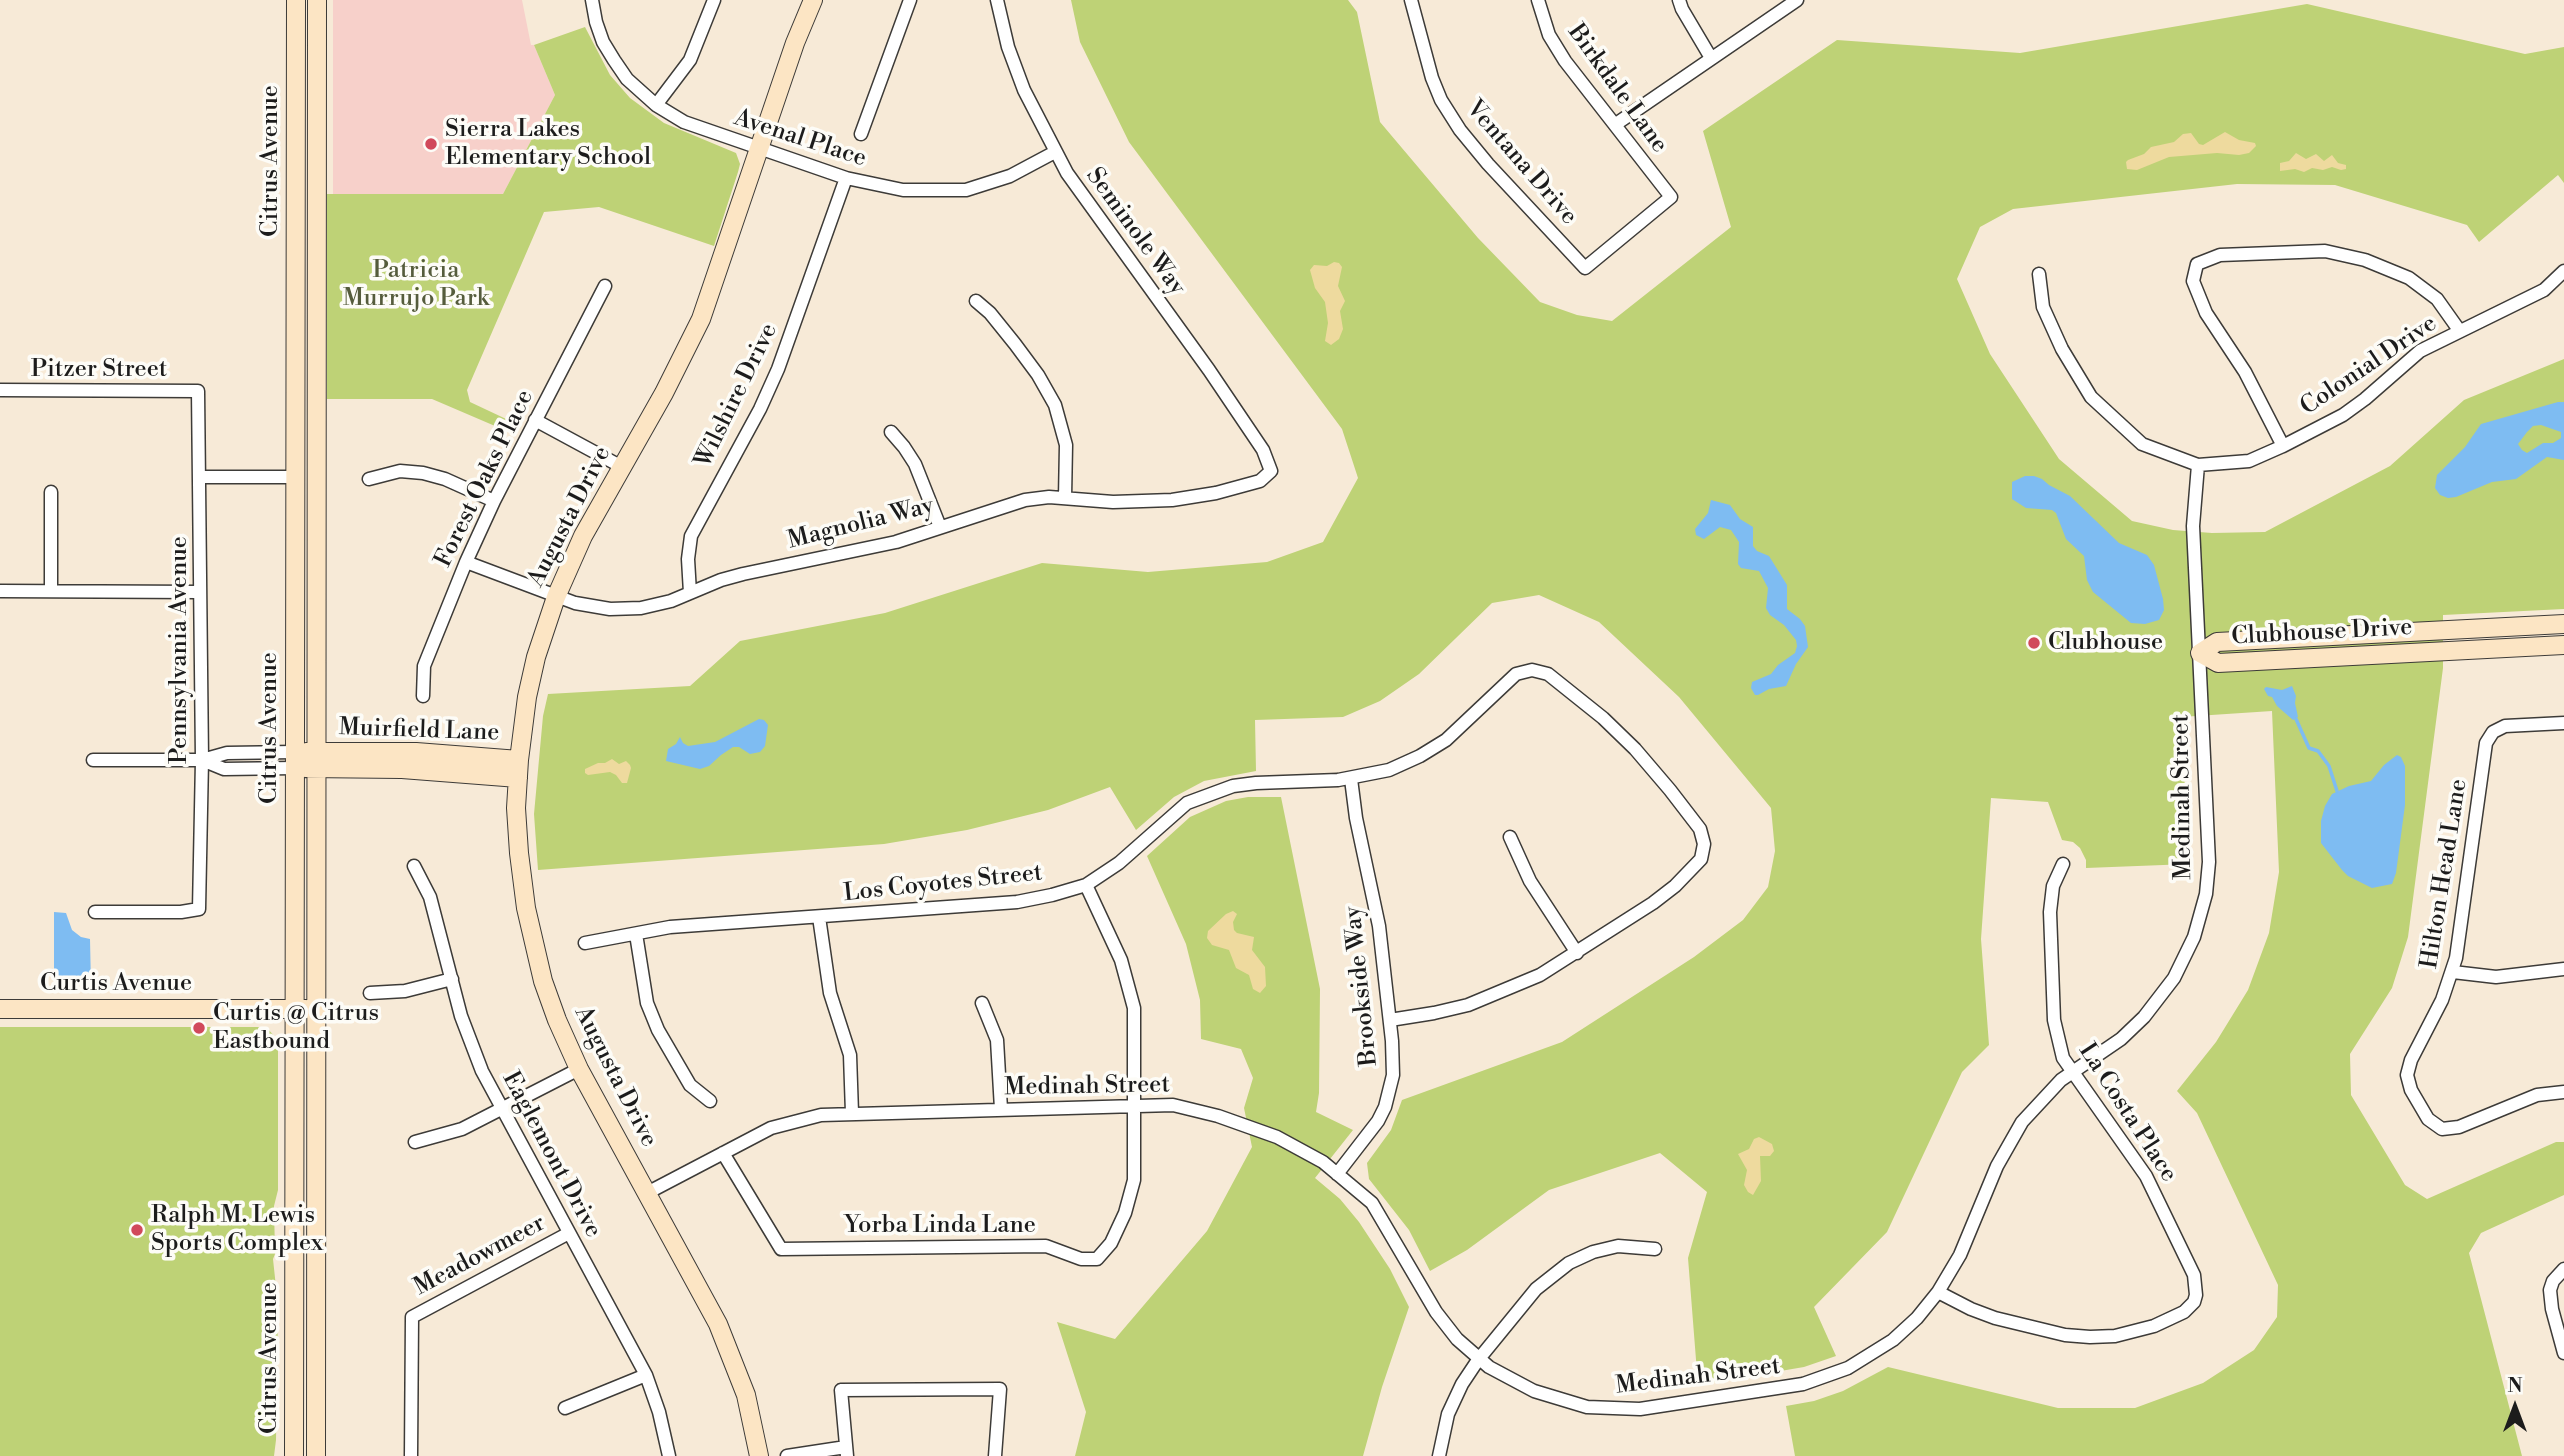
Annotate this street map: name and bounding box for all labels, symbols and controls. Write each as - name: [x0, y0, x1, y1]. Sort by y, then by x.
- street label: Birkdale Lane: [1561, 19, 1673, 159]
- street label: Citrus Avenue: [257, 85, 285, 237]
- street label: Ventana Drive: [1459, 95, 1583, 231]
- street label: Avenal Place: [730, 104, 870, 174]
- place label: Sierra Lakes Elementary School: [445, 116, 651, 172]
- marker: Sierra Lakes Elementary School: [423, 136, 439, 152]
- street label: Seminole Way: [1079, 163, 1191, 301]
- park label: Patricia Murrujo Park: [343, 257, 489, 313]
- street label: Colonial Drive: [2295, 310, 2443, 422]
- street label: Wilshire Drive: [690, 319, 784, 473]
- street label: Pitzer Street: [31, 356, 167, 384]
- street label: Forest Oaks Place: [430, 386, 540, 572]
- street label: Augusta Drive: [522, 442, 618, 592]
- street label: Magnolia Way: [785, 492, 937, 556]
- street label: Pennsylvania Avenue: [166, 536, 194, 764]
- street label: Clubhouse Drive: [2231, 614, 2413, 652]
- place label: Clubhouse: [2048, 629, 2163, 657]
- marker: Clubhouse: [2026, 635, 2042, 651]
- street label: Citrus Avenue: [256, 652, 284, 804]
- street label: Muirfield Lane: [338, 714, 500, 748]
- street label: Medinah Street: [2167, 714, 2199, 880]
- street label: Hilton Head Lane: [2416, 777, 2474, 971]
- street label: Los Coyotes Street: [842, 859, 1044, 909]
- street label: Brookside Way: [1339, 905, 1385, 1067]
- street label: Curtis Avenue: [40, 970, 192, 998]
- place label: Curtis @ Citrus Eastbound: [213, 1000, 379, 1056]
- street label: Augusta Drive: [567, 1002, 663, 1152]
- marker: Curtis @ Citrus Eastbound: [191, 1020, 207, 1036]
- street label: La Costa Place: [2071, 1038, 2183, 1188]
- street label: Eaglemont Drive: [495, 1067, 607, 1243]
- street label: Medinah Street: [1004, 1071, 1170, 1103]
- place label: Ralph M. Lewis Sports Complex: [151, 1202, 323, 1258]
- street label: Meadowmeer: [410, 1209, 550, 1303]
- street label: Yorba Linda Lane: [844, 1212, 1036, 1240]
- marker: Ralph M. Lewis Sports Complex: [129, 1222, 145, 1238]
- street label: Citrus Avenue: [256, 1282, 284, 1434]
- street label: Medinah Street: [1614, 1353, 1782, 1401]
- north arrow: [2480, 1372, 2550, 1442]
- text: N: [2507, 1374, 2523, 1398]

